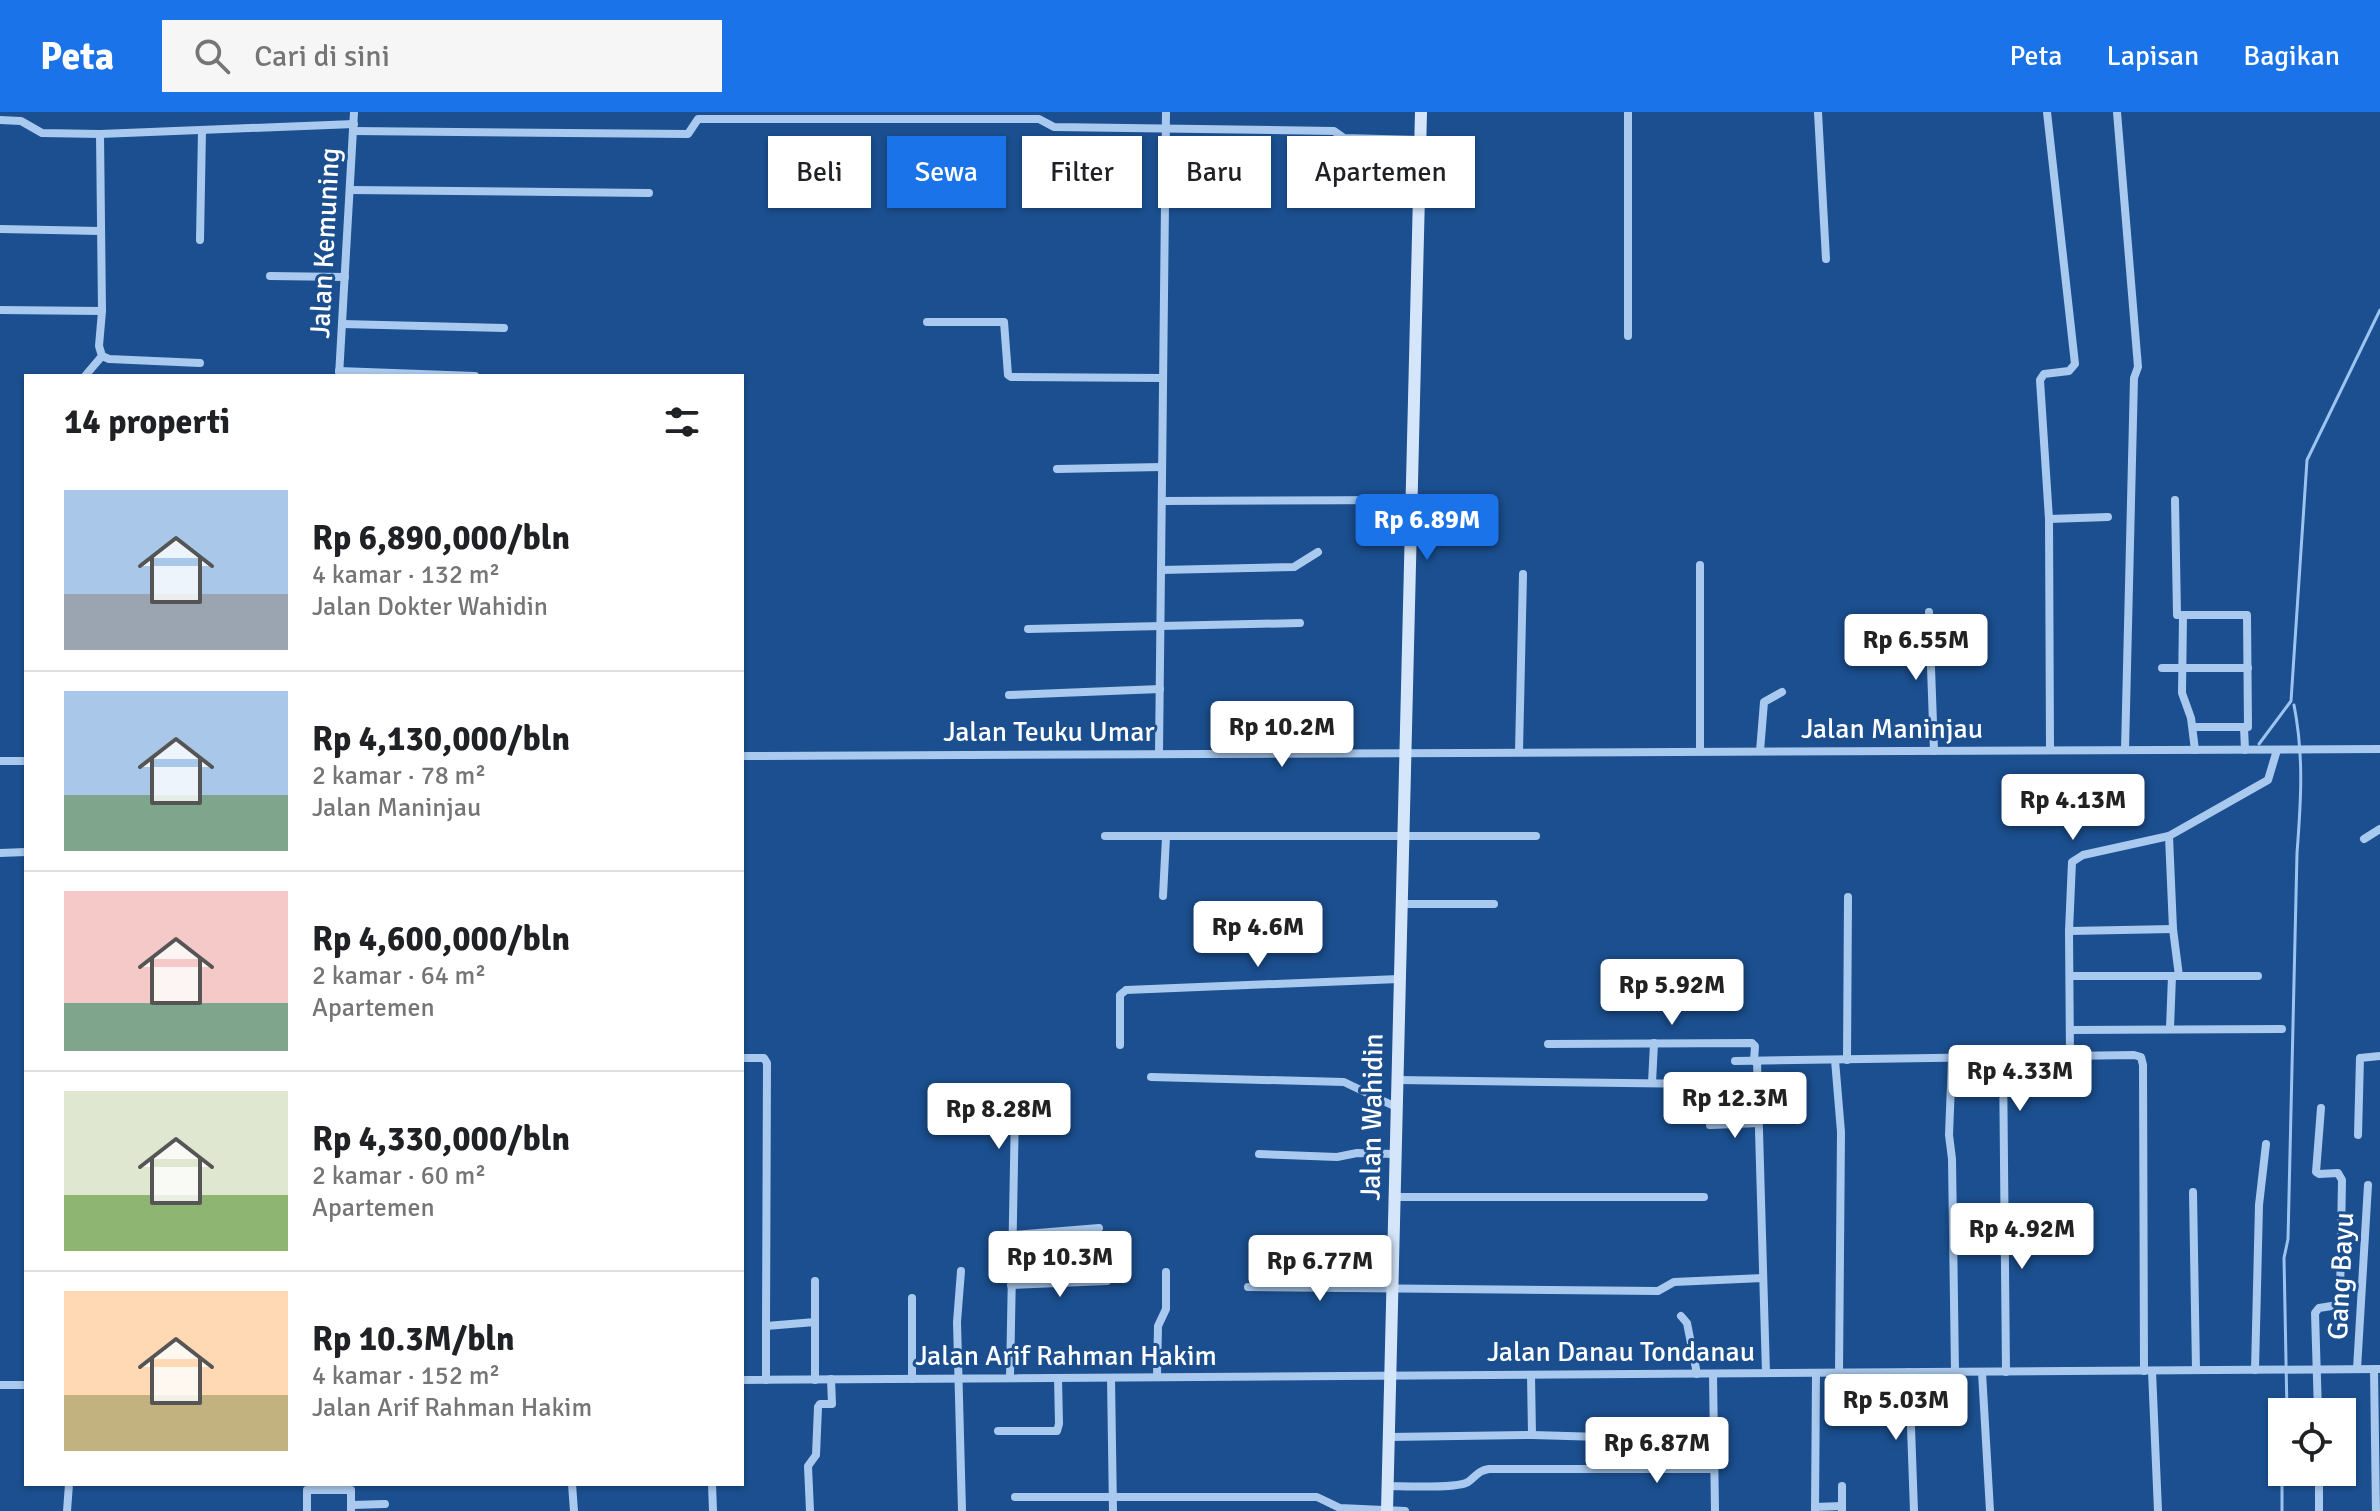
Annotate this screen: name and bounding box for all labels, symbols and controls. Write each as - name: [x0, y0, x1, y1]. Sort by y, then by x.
- search box: [162, 20, 722, 92]
- text: Peta: [40, 33, 114, 80]
- icon: search: [190, 34, 234, 78]
- text: Cari di sini: [254, 38, 390, 75]
- text: Peta: [2009, 39, 2063, 73]
- text: Lapisan: [2107, 39, 2199, 73]
- text: Bagikan: [2243, 39, 2340, 73]
- chip: Beli: [768, 136, 871, 208]
- chip: Sewa: [887, 136, 1006, 208]
- chip: Filter: [1022, 136, 1142, 208]
- chip: Baru: [1158, 136, 1271, 208]
- chip: Apartemen: [1287, 136, 1475, 208]
- street label: Jalan Kemuning: [303, 147, 347, 339]
- icon: filters: [660, 400, 704, 444]
- text: 14 properti: [64, 401, 230, 443]
- pin: Rp 6.89M: [1344, 494, 1510, 562]
- text: Rp 6.89M: [1374, 504, 1480, 536]
- text: Rp 6,890,000/bln: [312, 517, 570, 559]
- icon: home: [128, 522, 224, 618]
- text: 4 kamar · 132 m²: [312, 559, 500, 591]
- text: Jalan Dokter Wahidin: [312, 591, 548, 623]
- pin: Rp 6.55M: [1833, 614, 1999, 682]
- text: Rp 6.55M: [1863, 624, 1969, 656]
- pin: Rp 10.2M: [1199, 701, 1365, 769]
- text: Rp 10.2M: [1229, 711, 1335, 743]
- street label: Jalan Maninjau: [1801, 712, 1983, 746]
- street label: Jalan Teuku Umar: [943, 715, 1155, 749]
- text: Rp 4,130,000/bln: [312, 718, 570, 760]
- icon: home: [128, 723, 224, 819]
- text: 2 kamar · 78 m²: [312, 760, 486, 792]
- pin: Rp 4.13M: [1990, 774, 2156, 842]
- text: Rp 4.13M: [2020, 784, 2126, 816]
- text: Jalan Maninjau: [312, 792, 481, 824]
- pin: Rp 4.6M: [1184, 901, 1332, 969]
- text: Rp 4.6M: [1212, 911, 1304, 943]
- text: Rp 4,600,000/bln: [312, 918, 570, 960]
- icon: home: [128, 923, 224, 1019]
- pin: Rp 5.92M: [1589, 959, 1755, 1027]
- text: 2 kamar · 64 m²: [312, 960, 486, 992]
- text: Rp 5.92M: [1619, 969, 1725, 1001]
- text: Apartemen: [312, 992, 435, 1024]
- street label: Jalan Wahidin: [1354, 1033, 1390, 1201]
- pin: Rp 4.33M: [1937, 1045, 2103, 1113]
- text: Rp 4.33M: [1967, 1055, 2073, 1087]
- pin: Rp 12.3M: [1652, 1072, 1818, 1140]
- text: Rp 12.3M: [1682, 1082, 1788, 1114]
- pin: Rp 8.28M: [916, 1083, 1082, 1151]
- text: Rp 8.28M: [946, 1093, 1052, 1125]
- text: Rp 4,330,000/bln: [312, 1118, 570, 1160]
- icon: home: [128, 1123, 224, 1219]
- text: 2 kamar · 60 m²: [312, 1160, 486, 1192]
- text: Apartemen: [312, 1192, 435, 1224]
- pin: Rp 4.92M: [1939, 1203, 2105, 1271]
- street label: Gang Bayu: [2321, 1211, 2361, 1341]
- text: Rp 4.92M: [1969, 1213, 2075, 1245]
- pin: Rp 10.3M: [977, 1231, 1143, 1299]
- pin: Rp 6.77M: [1237, 1235, 1403, 1303]
- text: Rp 10.3M: [1007, 1241, 1113, 1273]
- text: Rp 6.77M: [1267, 1245, 1373, 1277]
- text: Rp 10.3M/bln: [312, 1318, 515, 1360]
- icon: home: [128, 1323, 224, 1419]
- street label: Jalan Danau Tondanau: [1487, 1335, 1755, 1369]
- street label: Jalan Arif Rahman Hakim: [915, 1339, 1217, 1373]
- text: 4 kamar · 152 m²: [312, 1360, 500, 1392]
- pin: Rp 5.03M: [1813, 1374, 1979, 1442]
- text: Rp 5.03M: [1843, 1384, 1949, 1416]
- text: Jalan Arif Rahman Hakim: [312, 1392, 592, 1424]
- map controls: [2268, 1398, 2356, 1486]
- button: locate: [2268, 1398, 2356, 1486]
- pin: Rp 6.87M: [1574, 1417, 1740, 1485]
- text: Rp 6.87M: [1604, 1427, 1710, 1459]

